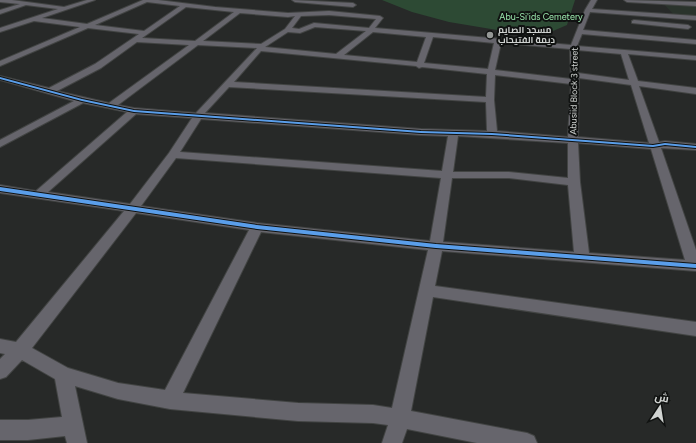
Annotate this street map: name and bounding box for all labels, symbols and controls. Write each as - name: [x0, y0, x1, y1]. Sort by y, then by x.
- park label: Abu-Si'ids Cemetery: [499, 11, 583, 22]
- place label: مسجد الصايم ديمة الفتيحاب: [498, 24, 556, 46]
- marker: مسجد الصايم ديمة الفتيحاب: [485, 30, 495, 40]
- street label: Abusiid Block 3 street: [567, 47, 580, 135]
- north arrow: [640, 387, 680, 427]
- text: ش: [654, 390, 670, 406]

